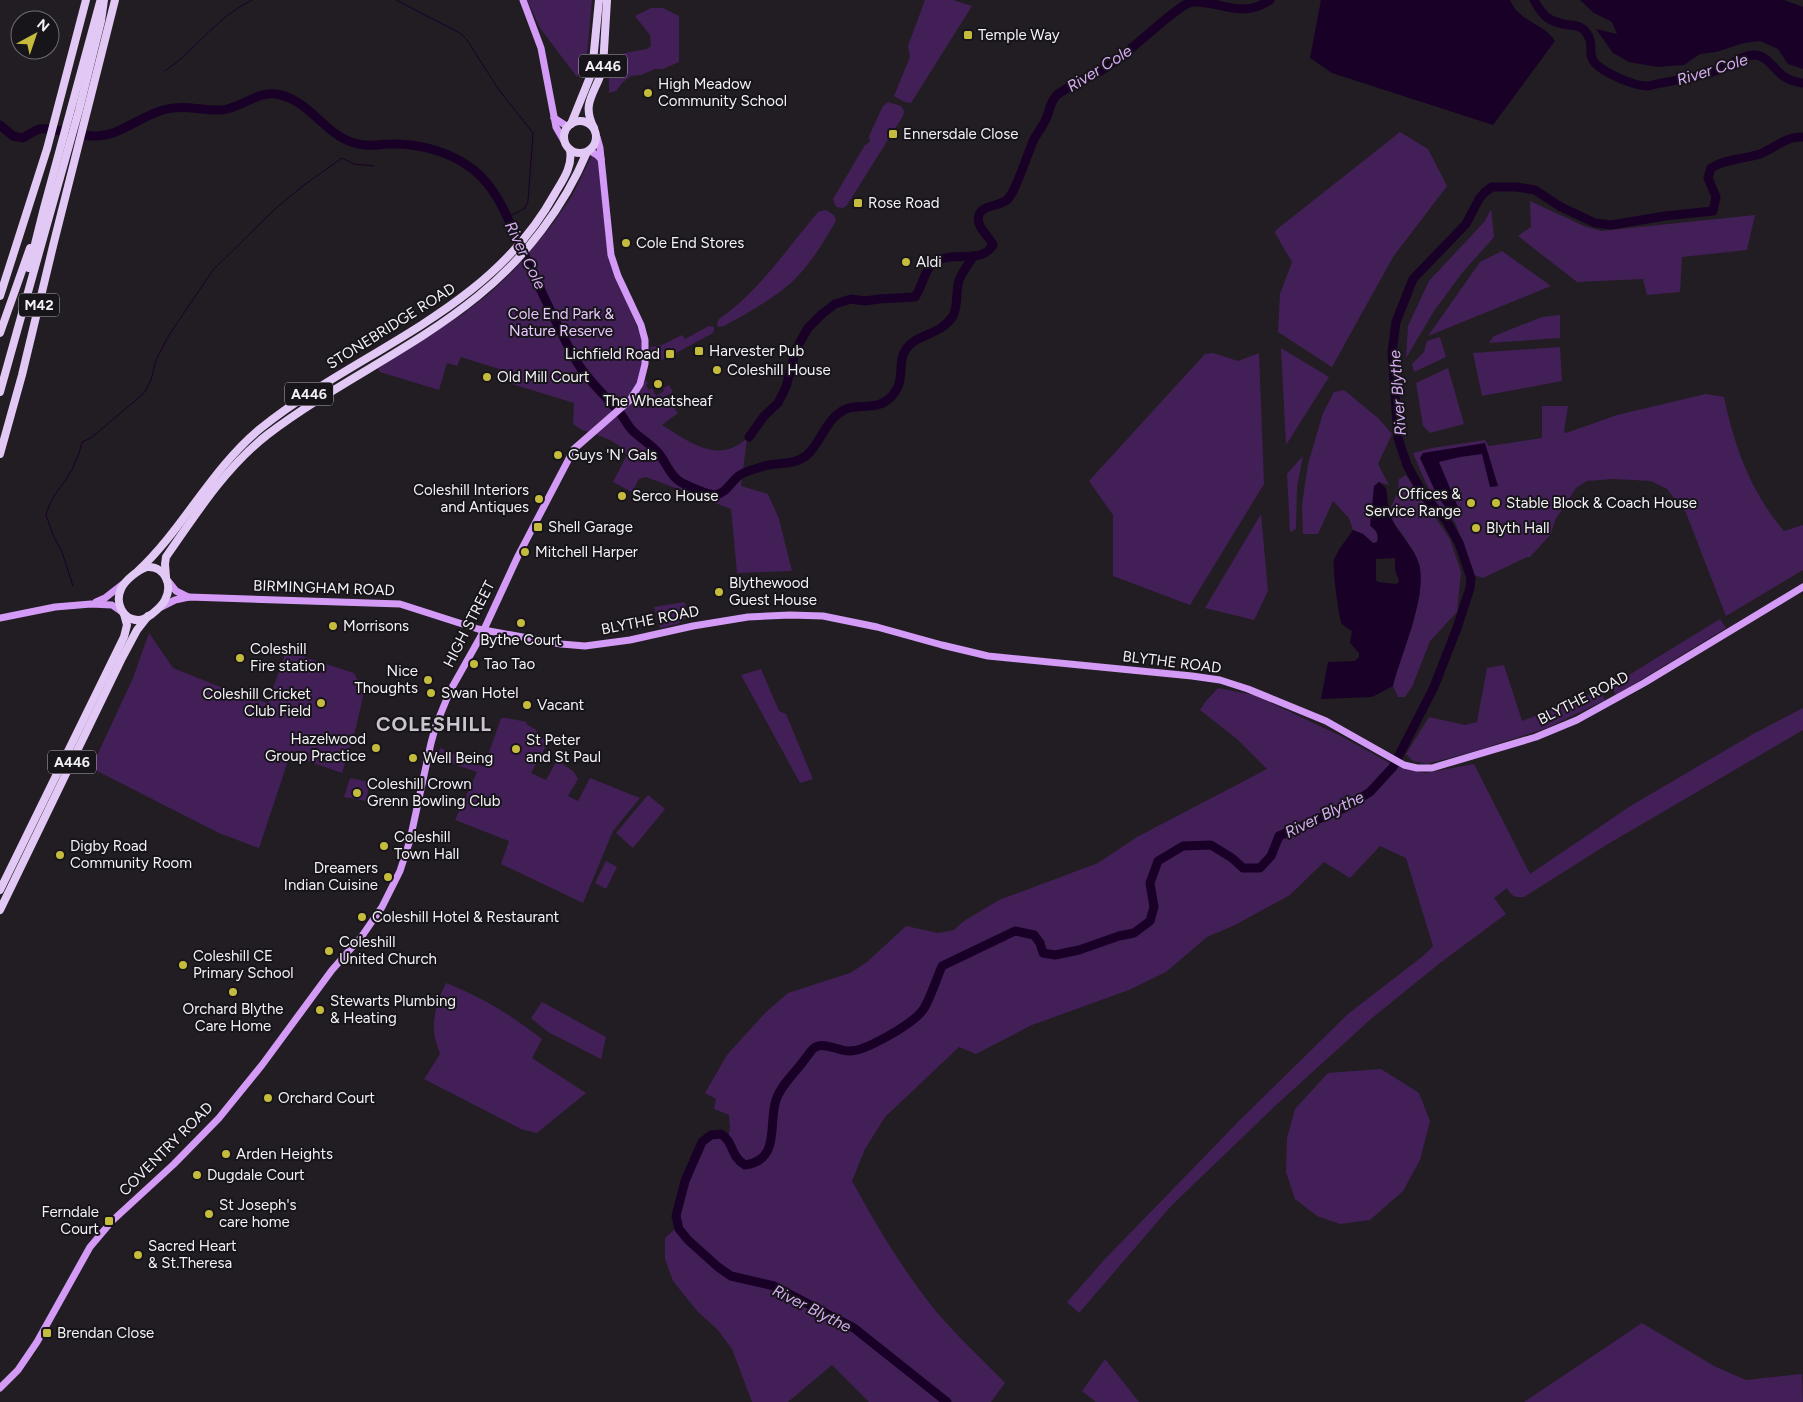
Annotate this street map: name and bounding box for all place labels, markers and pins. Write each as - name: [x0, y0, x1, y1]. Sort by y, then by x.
- place label: Temple Way: [978, 26, 1060, 44]
- marker: Temple Way: [962, 29, 974, 41]
- place label: High Meadow Community School: [658, 75, 787, 110]
- marker: High Meadow Community School: [642, 87, 654, 99]
- place label: Ennersdale Close: [903, 125, 1019, 143]
- marker: Ennersdale Close: [887, 128, 899, 140]
- place label: Rose Road: [868, 194, 940, 212]
- marker: Rose Road: [852, 197, 864, 209]
- place label: Cole End Stores: [636, 234, 744, 252]
- marker: Cole End Stores: [620, 237, 632, 249]
- place label: Aldi: [916, 253, 942, 271]
- marker: Aldi: [900, 256, 912, 268]
- place label: Harvester Pub: [709, 342, 804, 360]
- place label: Lichfield Road: [565, 345, 660, 363]
- marker: Harvester Pub: [693, 345, 705, 357]
- marker: Lichfield Road: [664, 348, 676, 360]
- place label: Coleshill House: [727, 361, 831, 379]
- marker: Coleshill House: [711, 364, 723, 376]
- place label: Old Mill Court: [497, 368, 590, 386]
- marker: Old Mill Court: [481, 371, 493, 383]
- marker: The Wheatsheaf: [652, 378, 664, 390]
- place label: The Wheatsheaf: [603, 392, 713, 410]
- place label: Guys 'N' Gals: [568, 446, 657, 464]
- marker: Guys 'N' Gals: [552, 449, 564, 461]
- place label: Coleshill Interiors and Antiques: [413, 481, 529, 516]
- place label: Offices & Service Range: [1365, 485, 1461, 520]
- place label: Serco House: [632, 487, 719, 505]
- marker: Serco House: [616, 490, 628, 502]
- marker: Coleshill Interiors and Antiques: [533, 493, 545, 505]
- place label: Stable Block & Coach House: [1506, 494, 1697, 512]
- marker: Offices & Service Range: [1465, 497, 1477, 509]
- marker: Stable Block & Coach House: [1490, 497, 1502, 509]
- place label: Shell Garage: [548, 518, 633, 536]
- place label: Blyth Hall: [1486, 519, 1550, 537]
- marker: Shell Garage: [532, 521, 544, 533]
- marker: Blyth Hall: [1470, 522, 1482, 534]
- place label: Mitchell Harper: [535, 543, 638, 561]
- marker: Mitchell Harper: [519, 546, 531, 558]
- place label: Blythewood Guest House: [729, 574, 817, 609]
- marker: Blythewood Guest House: [713, 586, 725, 598]
- place label: Morrisons: [343, 617, 409, 635]
- marker: Bythe Court: [515, 617, 527, 629]
- marker: Morrisons: [327, 620, 339, 632]
- place label: Bythe Court: [480, 631, 562, 649]
- place label: Coleshill Fire station: [250, 640, 325, 675]
- marker: Coleshill Fire station: [234, 652, 246, 664]
- place label: Tao Tao: [484, 655, 535, 673]
- marker: Tao Tao: [468, 658, 480, 670]
- place label: Nice Thoughts: [354, 662, 418, 697]
- marker: Nice Thoughts: [422, 674, 434, 686]
- place label: Swan Hotel: [441, 684, 519, 702]
- place label: Coleshill Cricket Club Field: [202, 685, 311, 720]
- marker: Swan Hotel: [425, 687, 437, 699]
- place label: Vacant: [537, 696, 585, 714]
- marker: Coleshill Cricket Club Field: [315, 697, 327, 709]
- marker: Vacant: [521, 699, 533, 711]
- place label: Hazelwood Group Practice: [265, 730, 366, 765]
- place label: St Peter and St Paul: [526, 731, 601, 766]
- marker: Hazelwood Group Practice: [370, 742, 382, 754]
- marker: St Peter and St Paul: [510, 743, 522, 755]
- place label: Well Being: [423, 749, 493, 767]
- marker: Well Being: [407, 752, 419, 764]
- place label: Coleshill Crown Grenn Bowling Club: [367, 775, 501, 810]
- marker: Coleshill Crown Grenn Bowling Club: [351, 787, 363, 799]
- place label: Coleshill Town Hall: [394, 828, 459, 863]
- place label: Digby Road Community Room: [70, 837, 192, 872]
- marker: Coleshill Town Hall: [378, 840, 390, 852]
- marker: Digby Road Community Room: [54, 849, 66, 861]
- place label: Dreamers Indian Cuisine: [284, 859, 378, 894]
- marker: Dreamers Indian Cuisine: [382, 871, 394, 883]
- place label: Coleshill Hotel & Restaurant: [372, 908, 560, 926]
- marker: Coleshill Hotel & Restaurant: [356, 911, 368, 923]
- place label: Coleshill United Church: [339, 933, 437, 968]
- marker: Coleshill United Church: [323, 945, 335, 957]
- place label: Coleshill CE Primary School: [193, 947, 294, 982]
- marker: Coleshill CE Primary School: [177, 959, 189, 971]
- marker: Orchard Blythe Care Home: [227, 986, 239, 998]
- place label: Stewarts Plumbing & Heating: [330, 992, 456, 1027]
- place label: Orchard Blythe Care Home: [183, 1000, 284, 1035]
- marker: Stewarts Plumbing & Heating: [314, 1004, 326, 1016]
- place label: Orchard Court: [278, 1089, 375, 1107]
- marker: Orchard Court: [262, 1092, 274, 1104]
- place label: Arden Heights: [236, 1145, 333, 1163]
- marker: Arden Heights: [220, 1148, 232, 1160]
- place label: Dugdale Court: [207, 1166, 305, 1184]
- marker: Dugdale Court: [191, 1169, 203, 1181]
- place label: St Joseph's care home: [219, 1196, 296, 1231]
- place label: Ferndale Court: [41, 1203, 99, 1238]
- marker: St Joseph's care home: [203, 1208, 215, 1220]
- marker: Ferndale Court: [103, 1215, 115, 1227]
- place label: Sacred Heart & St.Theresa: [148, 1237, 237, 1272]
- marker: Sacred Heart & St.Theresa: [132, 1249, 144, 1261]
- place label: Brendan Close: [57, 1324, 154, 1342]
- marker: Brendan Close: [41, 1327, 53, 1339]

